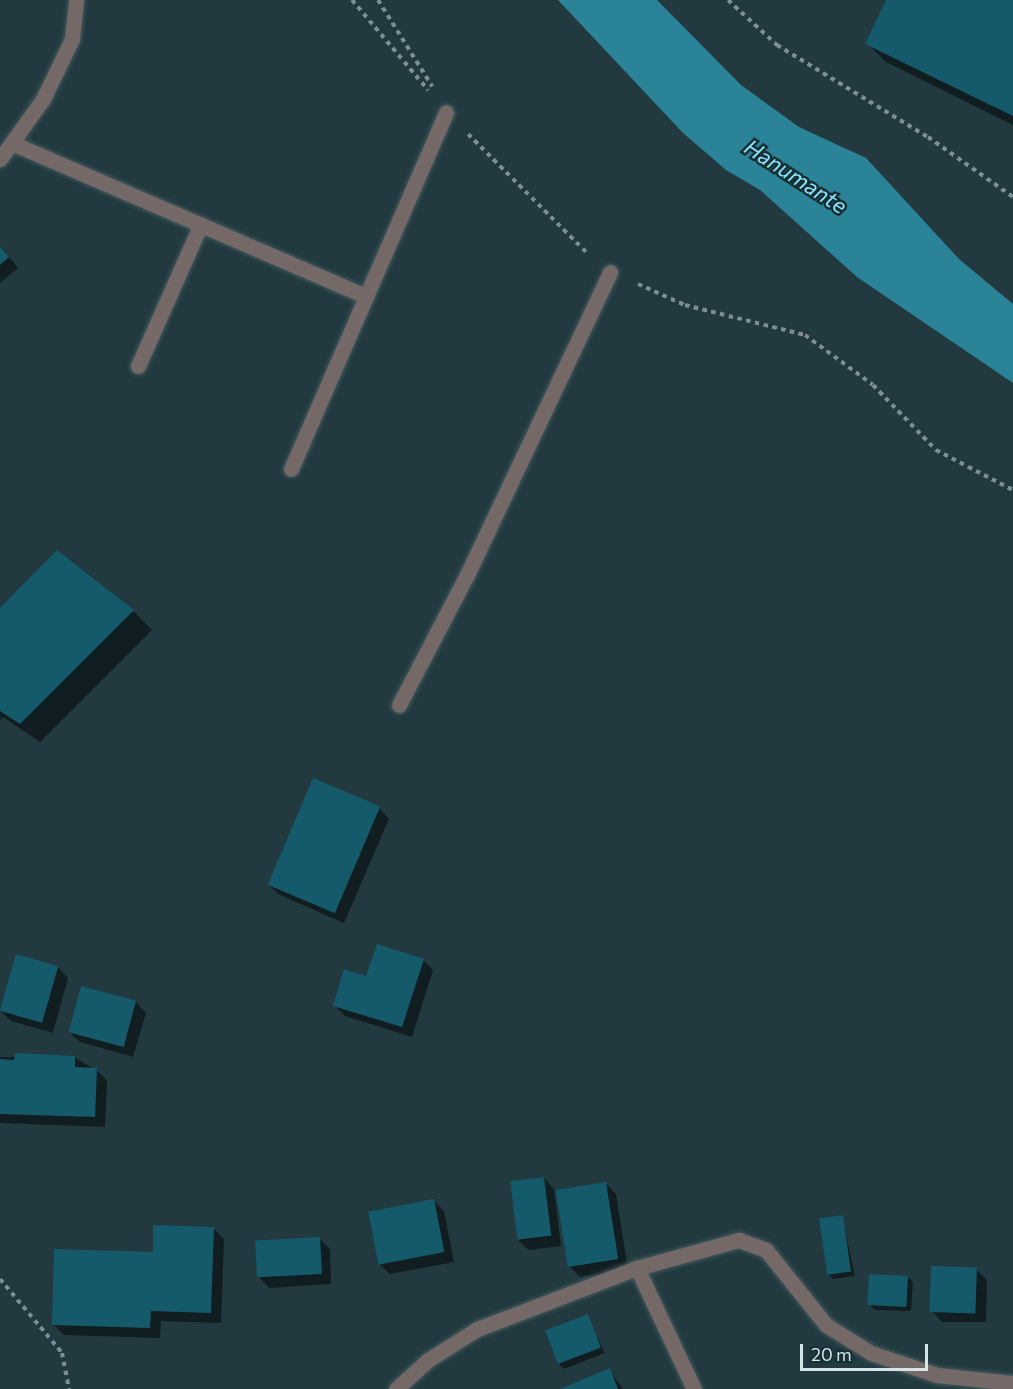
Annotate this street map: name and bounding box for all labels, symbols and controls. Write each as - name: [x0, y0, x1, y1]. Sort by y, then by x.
- water label: Hanumante: [740, 133, 852, 219]
- scale bar: [803, 1332, 930, 1370]
- text: 20 m: [811, 1343, 852, 1365]

